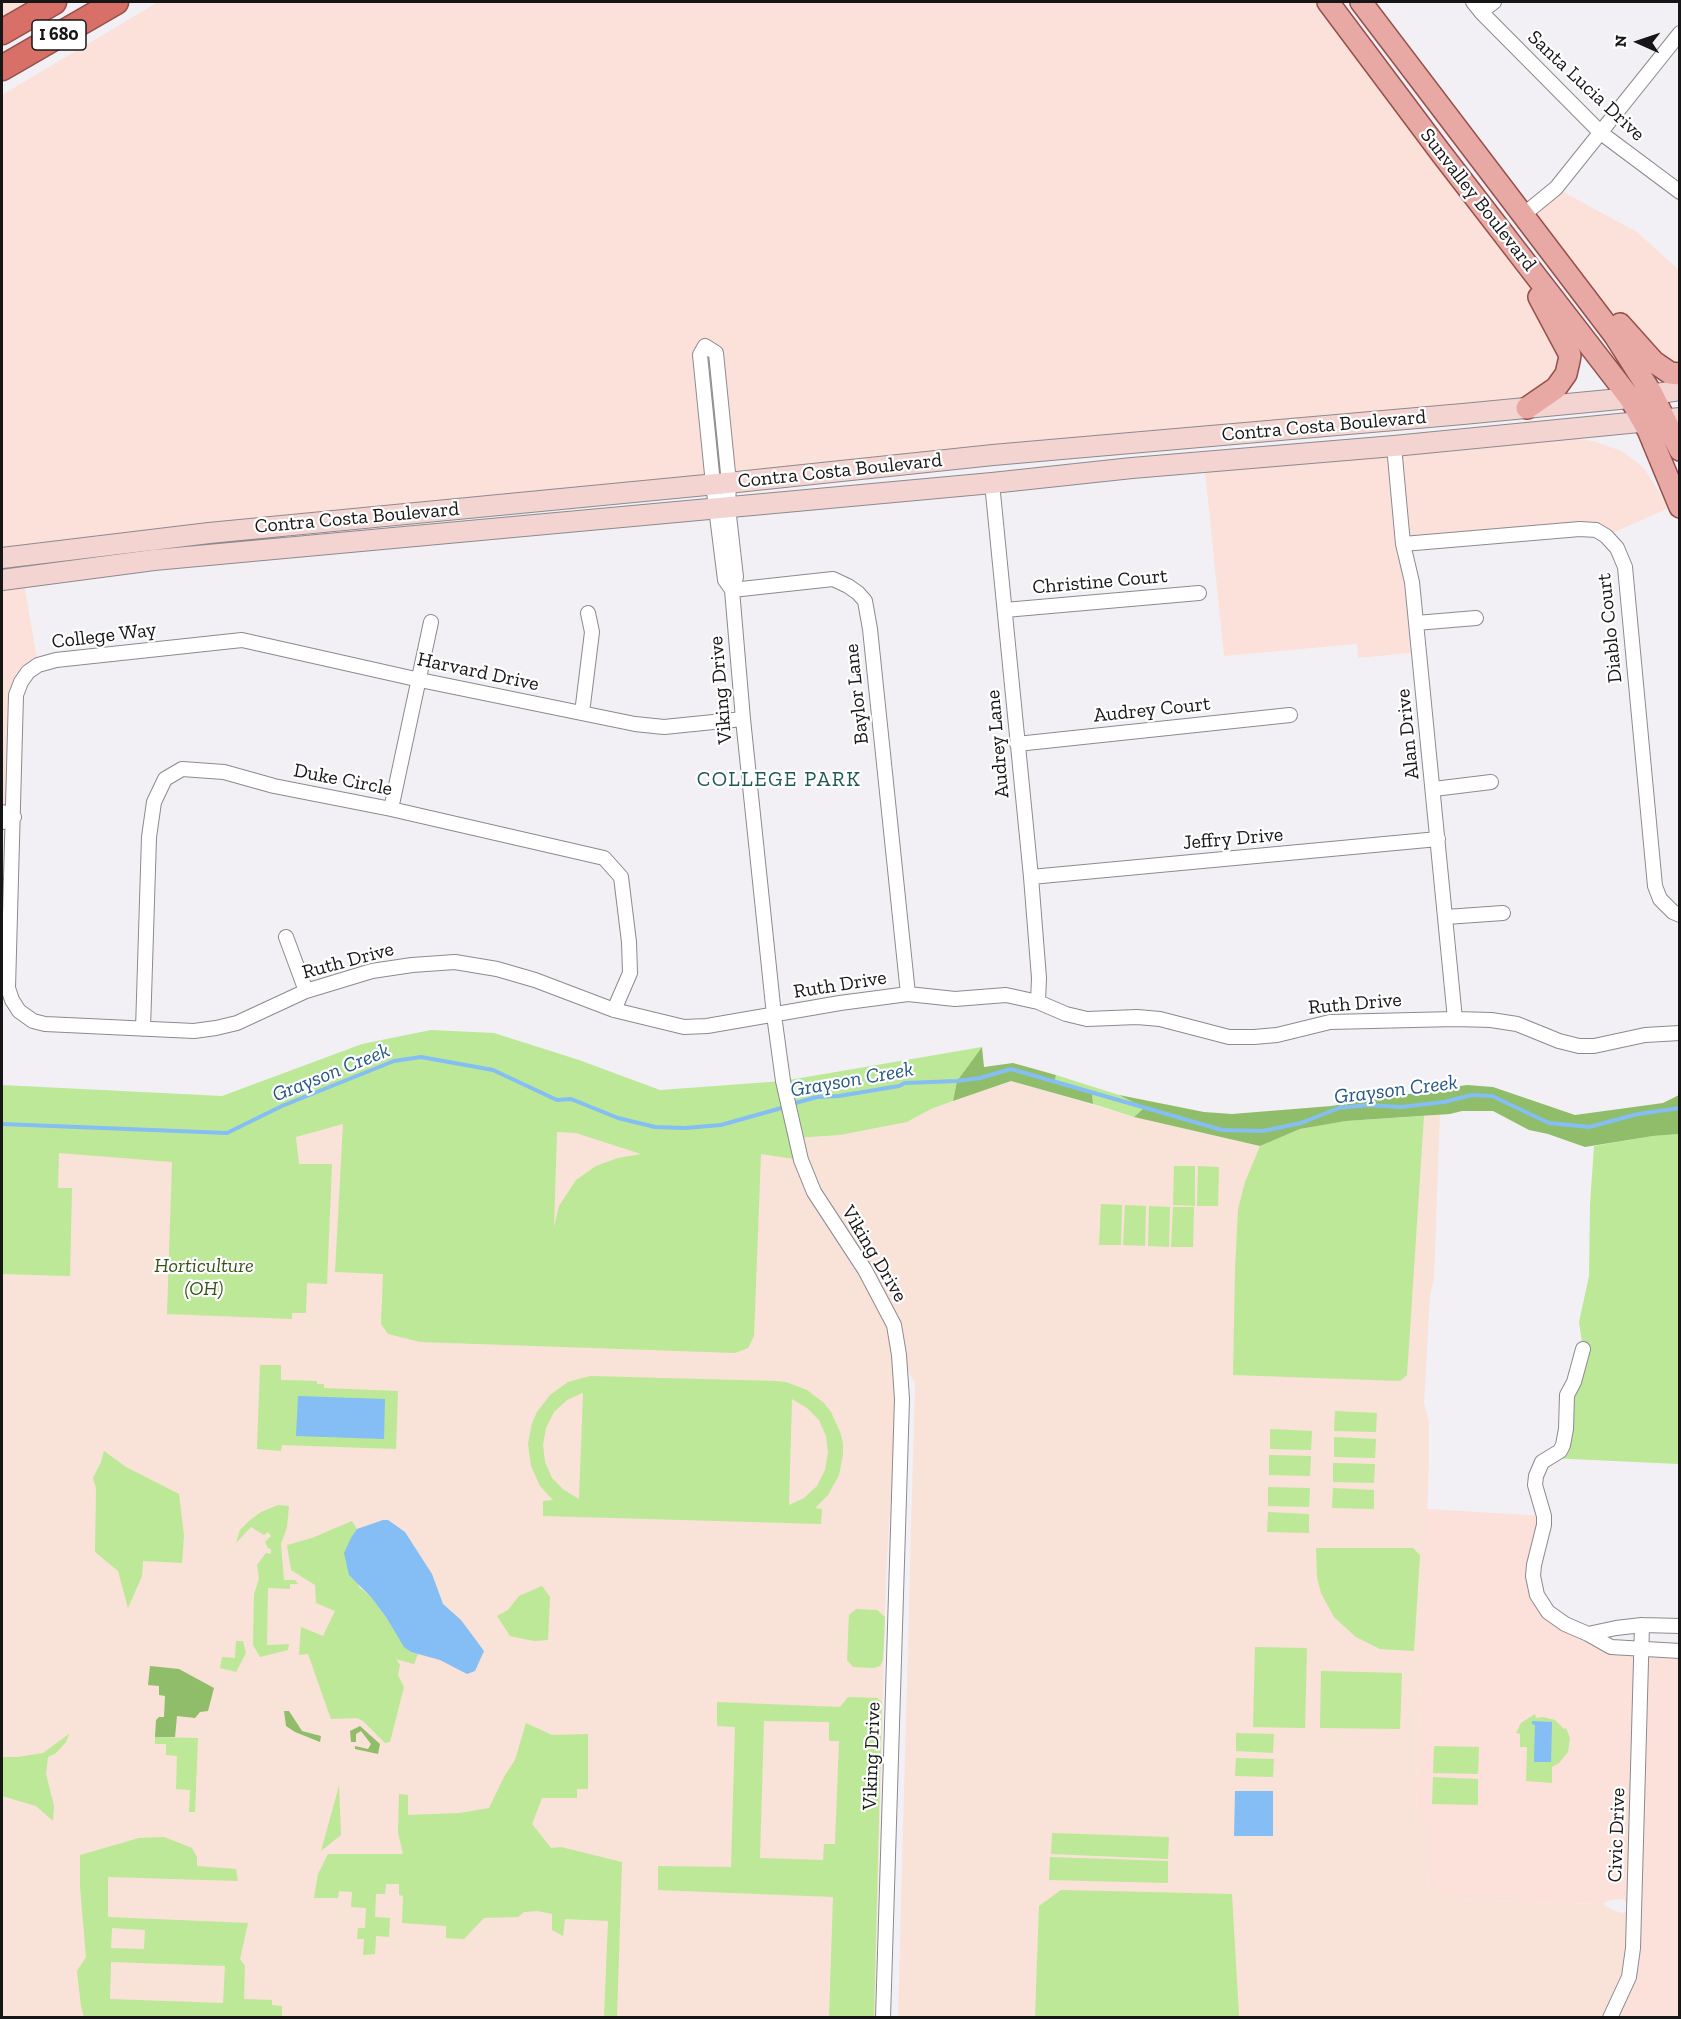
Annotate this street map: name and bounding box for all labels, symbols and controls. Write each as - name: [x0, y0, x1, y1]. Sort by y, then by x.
- north arrow: [1609, 12, 1669, 72]
- road number: I 680: [32, 20, 86, 50]
- street label: Santa Lucia Drive: [1522, 26, 1650, 146]
- text: N: [1611, 34, 1630, 48]
- street label: Sunvalley Boulevard: [1415, 124, 1541, 276]
- street label: Contra Costa Boulevard: [1221, 405, 1427, 447]
- street label: Contra Costa Boulevard: [737, 448, 943, 494]
- street label: Contra Costa Boulevard: [254, 497, 460, 539]
- street label: Christine Court: [1031, 564, 1169, 600]
- street label: Diablo Court: [1592, 572, 1628, 684]
- street label: College Way: [50, 618, 158, 654]
- street label: Viking Drive: [704, 635, 738, 745]
- street label: Baylor Lane: [840, 642, 874, 746]
- street label: Harvard Drive: [415, 647, 541, 697]
- street label: Alan Drive: [1391, 687, 1425, 781]
- street label: Audrey Lane: [981, 689, 1015, 799]
- street label: Audrey Court: [1092, 692, 1212, 728]
- street label: Duke Circle: [292, 759, 394, 801]
- district label: COLLEGE PARK: [697, 767, 861, 793]
- street label: Jeffry Drive: [1182, 823, 1284, 855]
- street label: Ruth Drive: [300, 937, 396, 985]
- street label: Ruth Drive: [792, 966, 888, 1004]
- street label: Ruth Drive: [1307, 988, 1403, 1020]
- water label: Grayson Creek: [269, 1038, 393, 1108]
- water label: Grayson Creek: [789, 1057, 915, 1103]
- water label: Grayson Creek: [1333, 1070, 1459, 1110]
- street label: Viking Drive: [836, 1201, 912, 1307]
- park label: Horticulture (OH): [154, 1254, 254, 1301]
- street label: Viking Drive: [858, 1702, 886, 1810]
- street label: Civic Drive: [1603, 1787, 1631, 1883]

